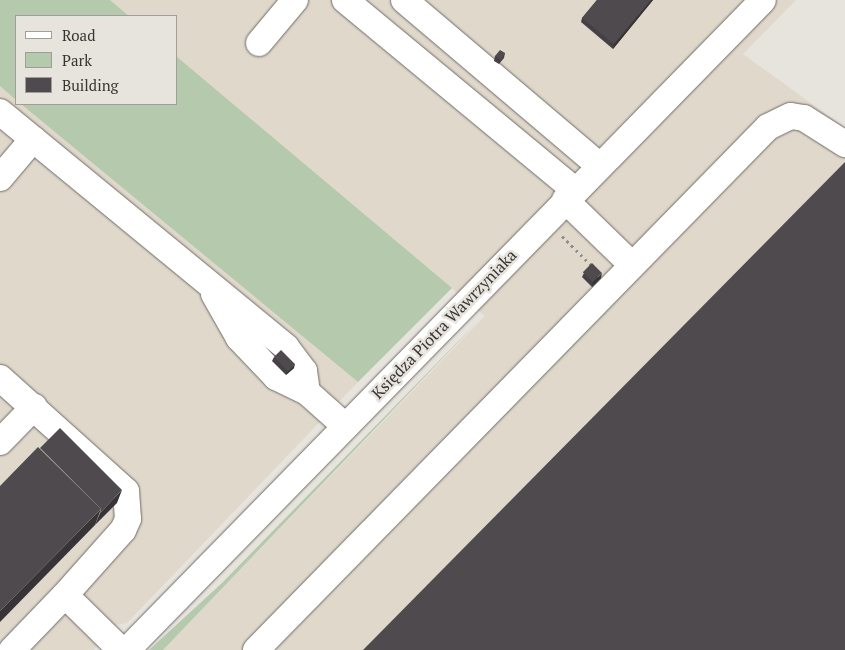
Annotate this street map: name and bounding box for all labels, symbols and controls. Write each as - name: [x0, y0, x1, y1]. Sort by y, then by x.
- legend: [15, 15, 178, 105]
- text: Road: [62, 25, 95, 45]
- text: Park: [62, 50, 92, 70]
- text: Building: [62, 75, 119, 95]
- street label: Księdza Piotra Wawrzyniaka: [368, 245, 520, 403]

